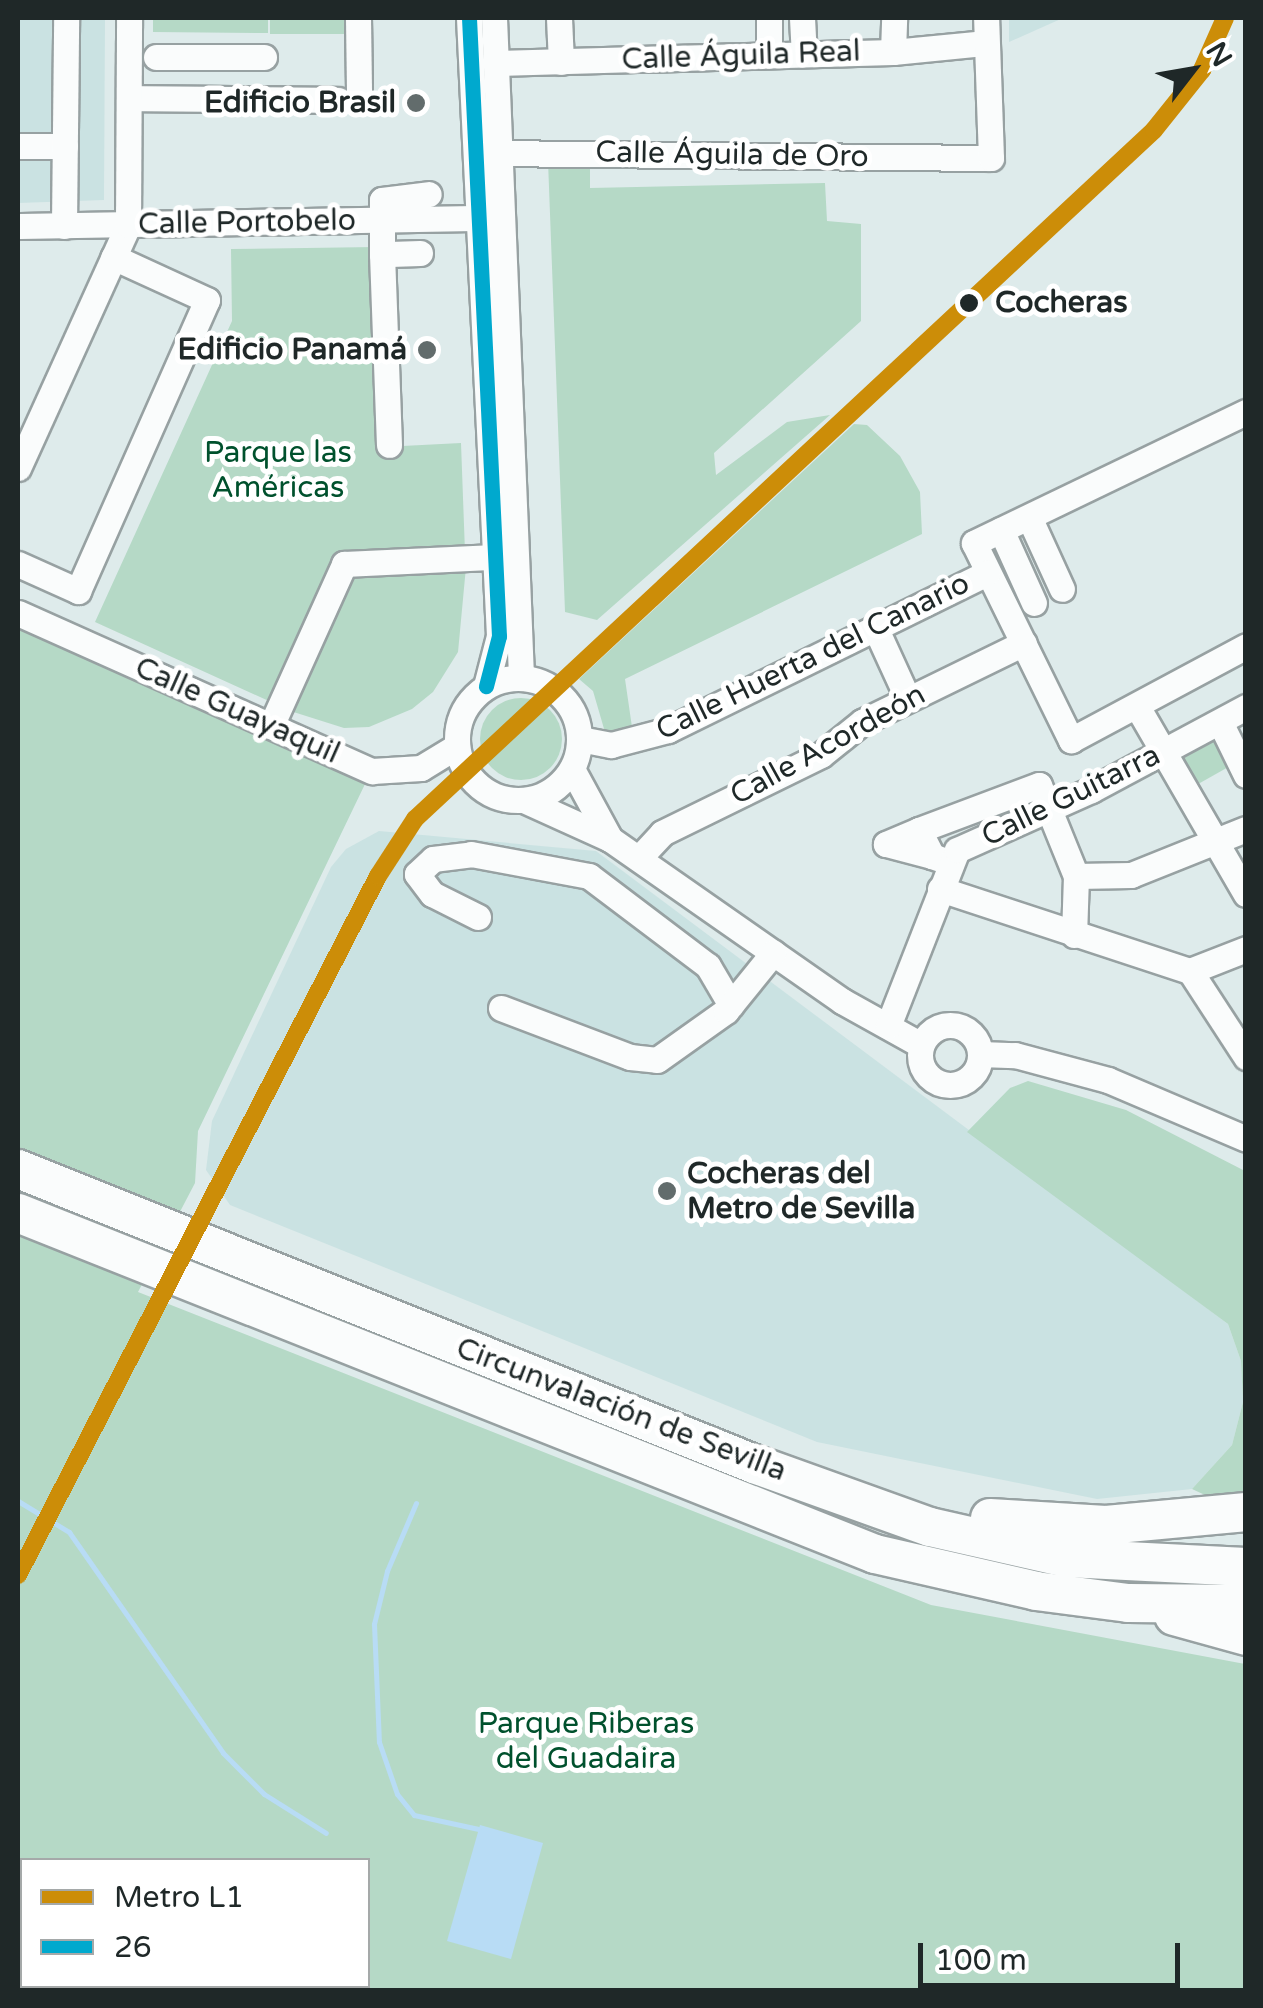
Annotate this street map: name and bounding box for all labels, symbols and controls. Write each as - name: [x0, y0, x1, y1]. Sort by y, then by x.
- north arrow: [1143, 20, 1243, 120]
- street label: Calle Águila Real: [621, 34, 861, 78]
- text: N: [1198, 36, 1239, 73]
- place label: Edificio Brasil: [204, 85, 396, 121]
- marker: Edificio Brasil: [405, 92, 427, 114]
- street label: Calle Águila de Oro: [595, 135, 869, 175]
- street label: Calle Portobelo: [138, 203, 356, 243]
- place label: Cocheras: [995, 285, 1128, 321]
- marker: Cocheras: [952, 286, 986, 320]
- place label: Edificio Panamá: [178, 332, 407, 368]
- marker: Edificio Panamá: [416, 339, 438, 361]
- park label: Parque las Américas: [204, 435, 352, 506]
- street label: Calle Huerta del Canario: [651, 565, 975, 749]
- street label: Calle Guayaquil: [129, 650, 345, 772]
- street label: Calle Acordeón: [724, 677, 932, 813]
- street label: Calle Guitarra: [976, 737, 1166, 855]
- place label: Cocheras del Metro de Sevilla: [687, 1156, 915, 1226]
- marker: Cocheras del Metro de Sevilla: [656, 1180, 678, 1202]
- street label: Circunvalación de Sevilla: [451, 1330, 791, 1490]
- park label: Parque Riberas del Guadaira: [478, 1706, 694, 1776]
- legend: [20, 1858, 370, 1988]
- text: Metro L1: [114, 1879, 244, 1916]
- scale bar: [923, 1923, 1186, 1985]
- text: 26: [114, 1929, 152, 1966]
- text: 100 m: [935, 1942, 1027, 1979]

